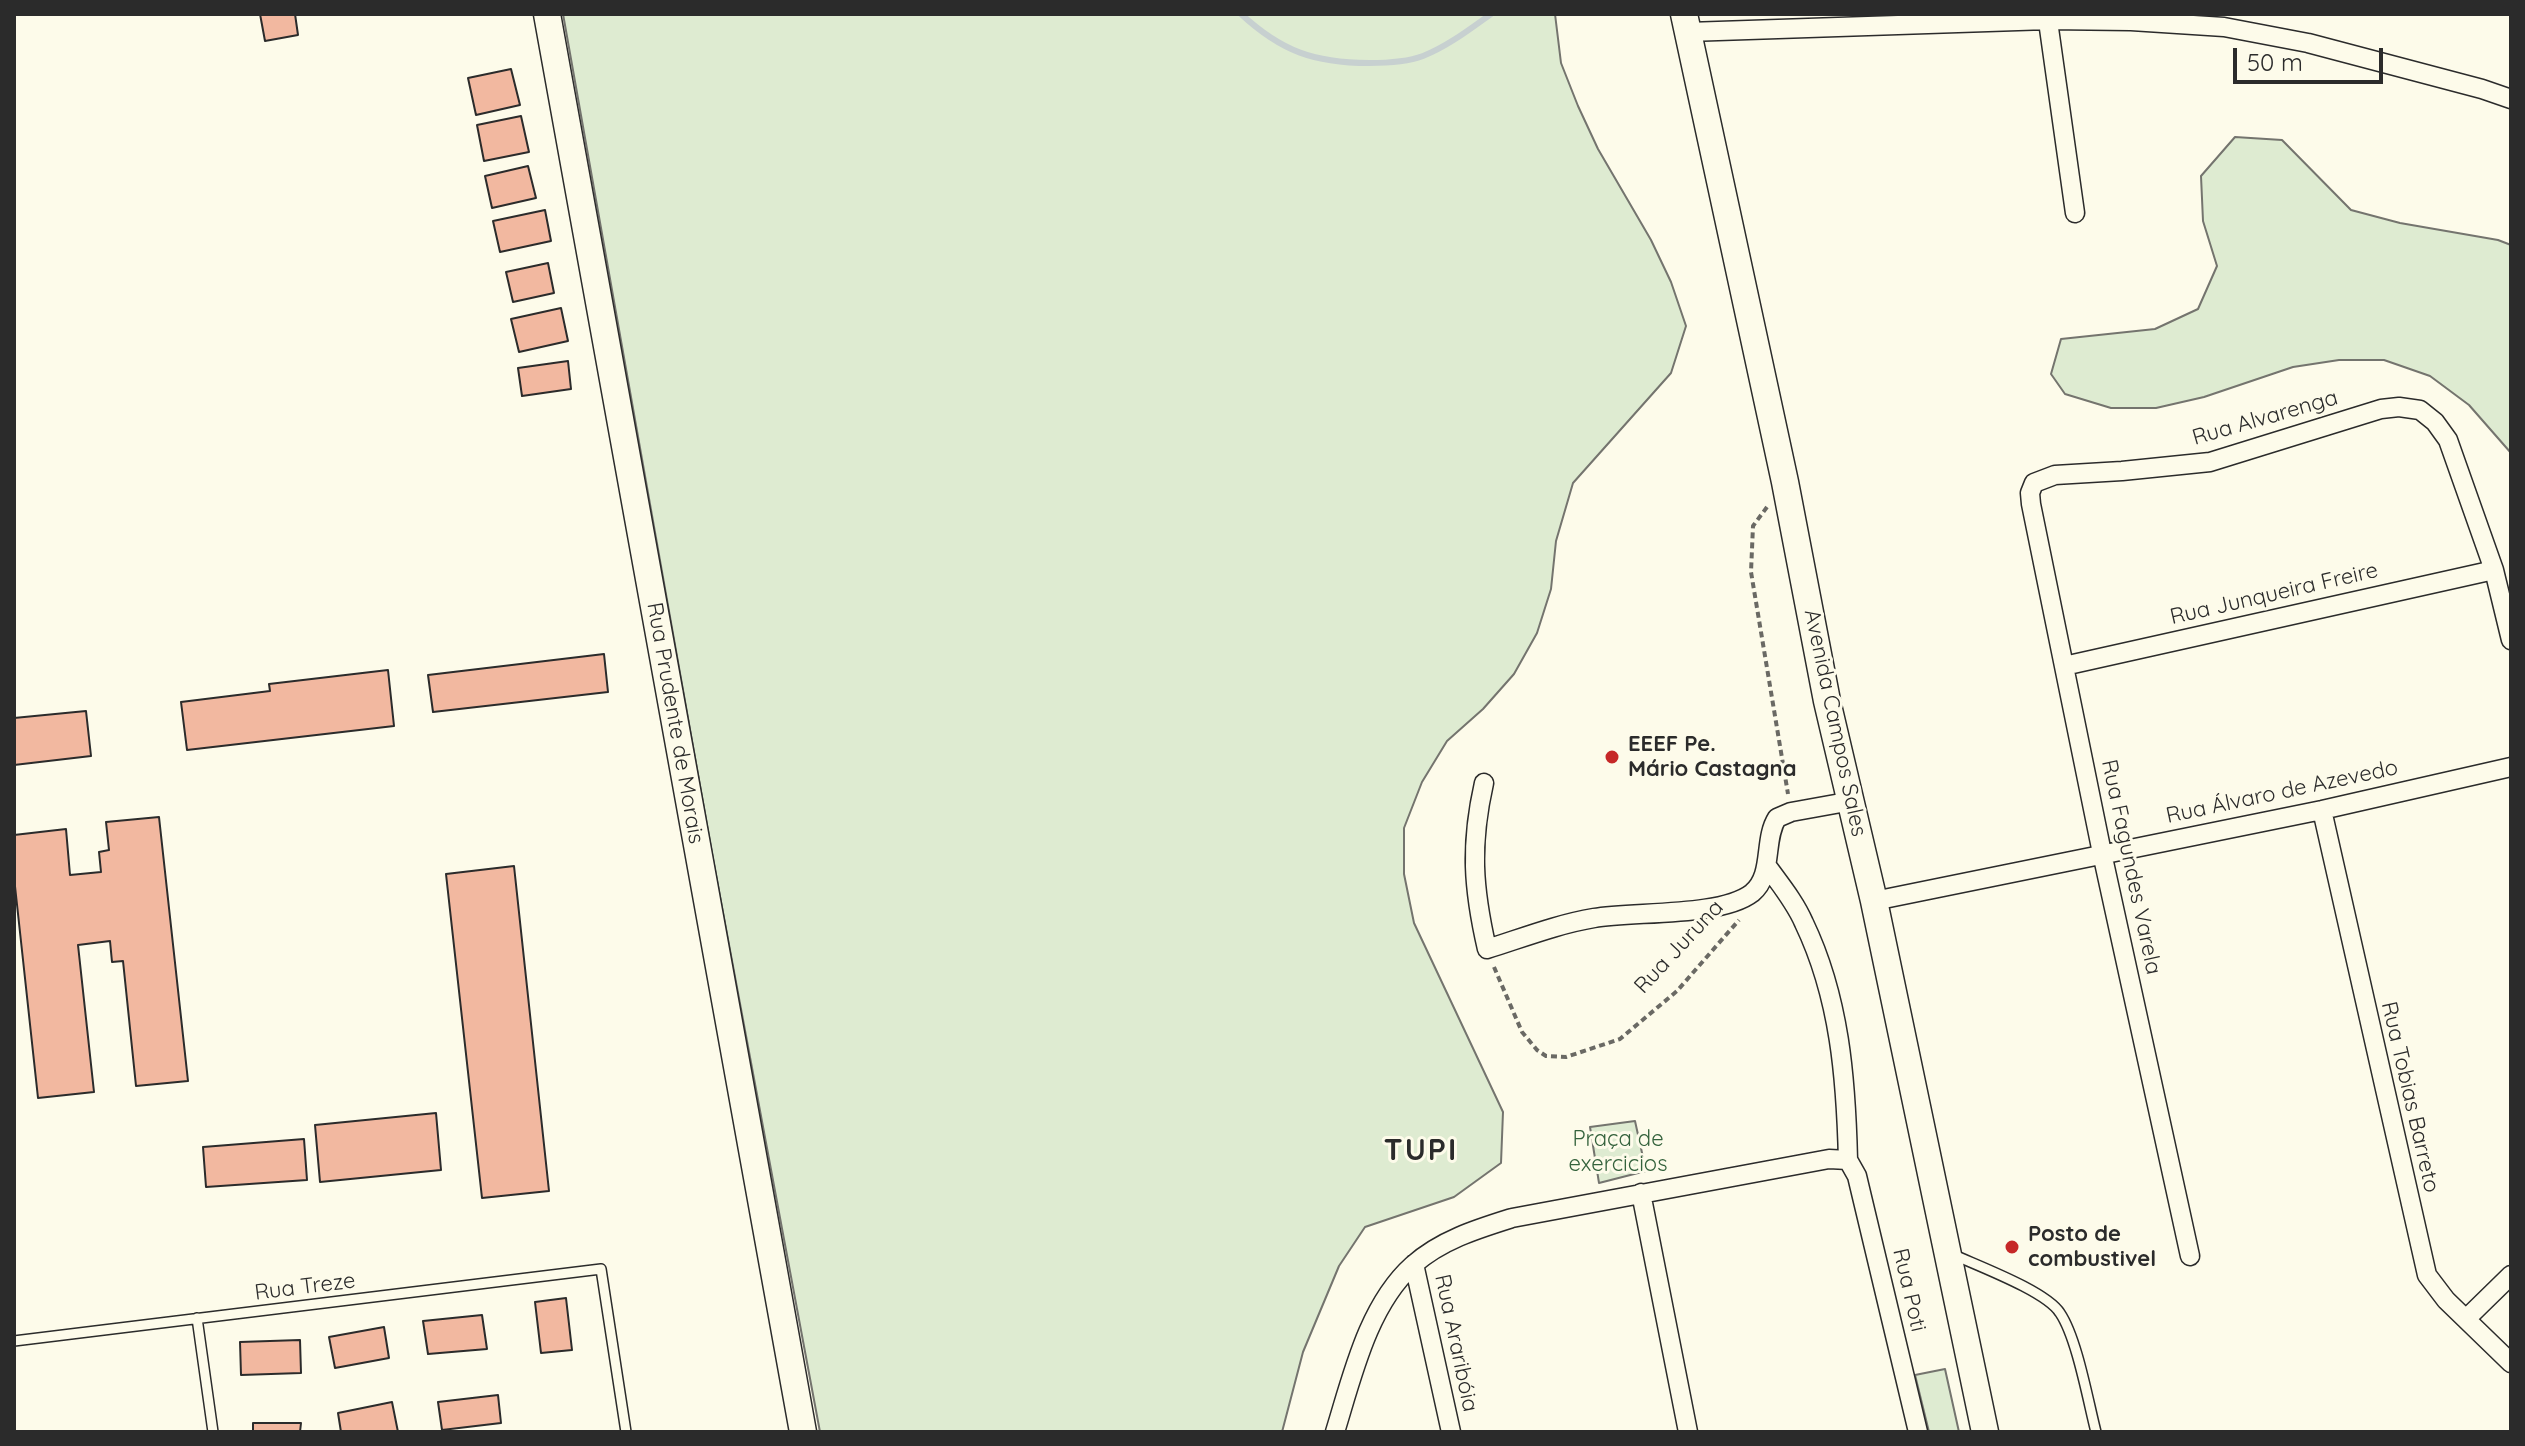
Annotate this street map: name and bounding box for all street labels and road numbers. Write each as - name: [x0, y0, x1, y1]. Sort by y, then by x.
- street label: Rua Alvarenga: [2189, 385, 2341, 451]
- street label: Rua Junqueira Freire: [2167, 557, 2381, 631]
- street label: Rua Prudente de Morais: [641, 600, 709, 846]
- street label: Avenida Campos Sales: [1798, 607, 1872, 839]
- street label: Rua Álvaro de Azevedo: [2164, 754, 2400, 830]
- street label: Rua Fagundes Varela: [2095, 757, 2167, 977]
- street label: Rua Juruna: [1629, 895, 1729, 999]
- street label: Rua Tobias Barreto: [2375, 999, 2445, 1195]
- street label: Rua Poti: [1887, 1246, 1931, 1334]
- street label: Rua Treze: [253, 1268, 357, 1306]
- street label: Rua Araribóia: [1429, 1272, 1483, 1414]

